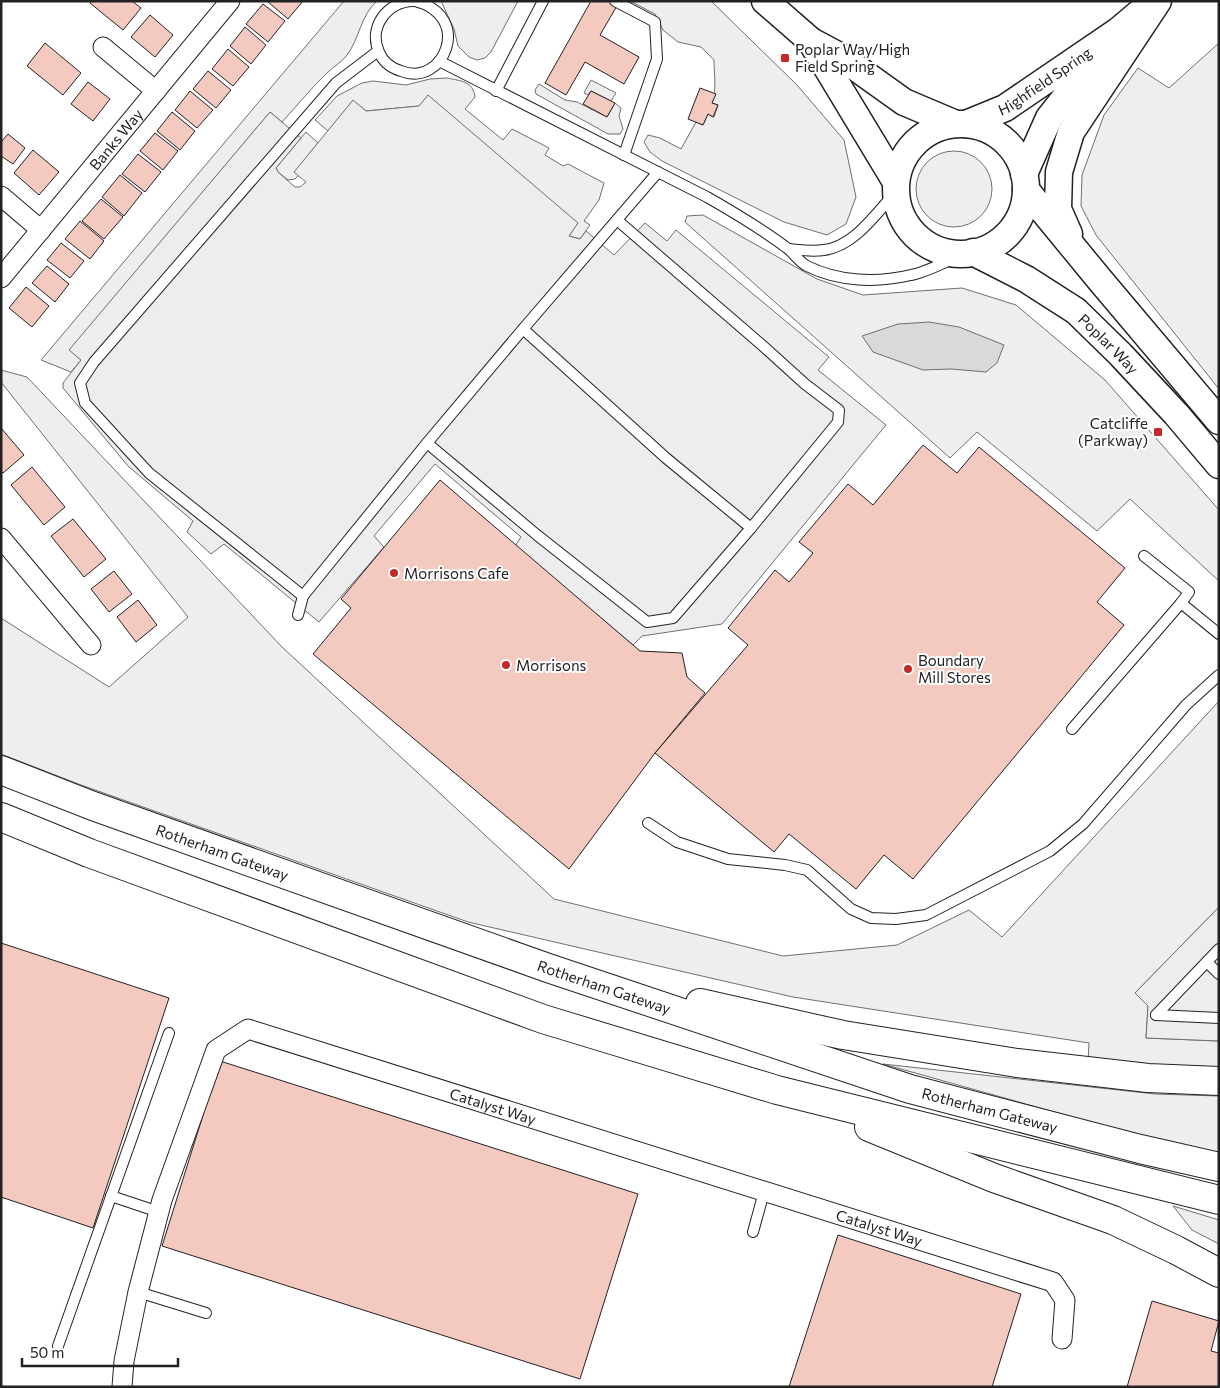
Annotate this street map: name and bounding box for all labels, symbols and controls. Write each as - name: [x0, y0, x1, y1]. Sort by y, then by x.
- place label: Poplar Way/High Field Spring: [795, 40, 910, 75]
- street label: Highfield Spring: [995, 43, 1095, 119]
- marker: Poplar Way/High Field Spring: [779, 52, 791, 64]
- street label: Banks Way: [85, 105, 146, 174]
- street label: Poplar Way: [1075, 310, 1143, 377]
- place label: Catcliffe (Parkway): [1078, 414, 1148, 449]
- marker: Catcliffe (Parkway): [1152, 426, 1164, 438]
- place label: Morrisons Cafe: [404, 564, 509, 582]
- marker: Morrisons Cafe: [388, 567, 400, 579]
- place label: Boundary Mill Stores: [918, 651, 991, 686]
- place label: Morrisons: [516, 656, 587, 674]
- marker: Morrisons: [500, 659, 512, 671]
- marker: Boundary Mill Stores: [902, 663, 914, 675]
- street label: Rotherham Gateway: [154, 820, 291, 884]
- street label: Rotherham Gateway: [535, 956, 673, 1017]
- street label: Catalyst Way: [448, 1084, 539, 1128]
- street label: Rotherham Gateway: [920, 1084, 1060, 1136]
- street label: Catalyst Way: [834, 1205, 925, 1249]
- scale bar: [22, 1336, 179, 1368]
- text: 50 m: [30, 1343, 64, 1361]

